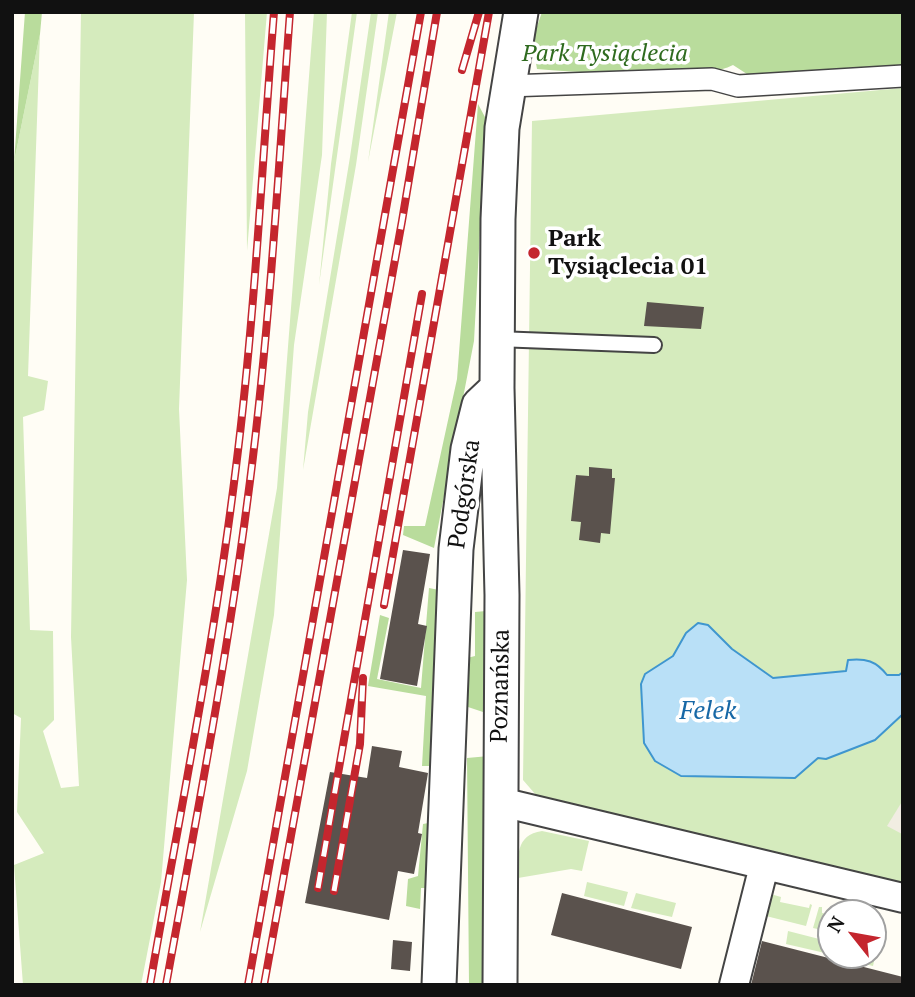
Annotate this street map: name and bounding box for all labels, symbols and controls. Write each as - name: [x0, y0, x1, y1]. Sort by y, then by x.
- park label: Park Tysiąclecia: [522, 40, 688, 68]
- place label: Park Tysiąclecia 01: [548, 225, 708, 281]
- marker: Park Tysiąclecia 01: [526, 245, 542, 261]
- street label: Podgórska: [443, 437, 487, 551]
- street label: Poznańska: [486, 629, 516, 743]
- water label: Felek: [679, 696, 737, 728]
- north arrow: [817, 899, 887, 969]
- text: N: [821, 911, 850, 937]

